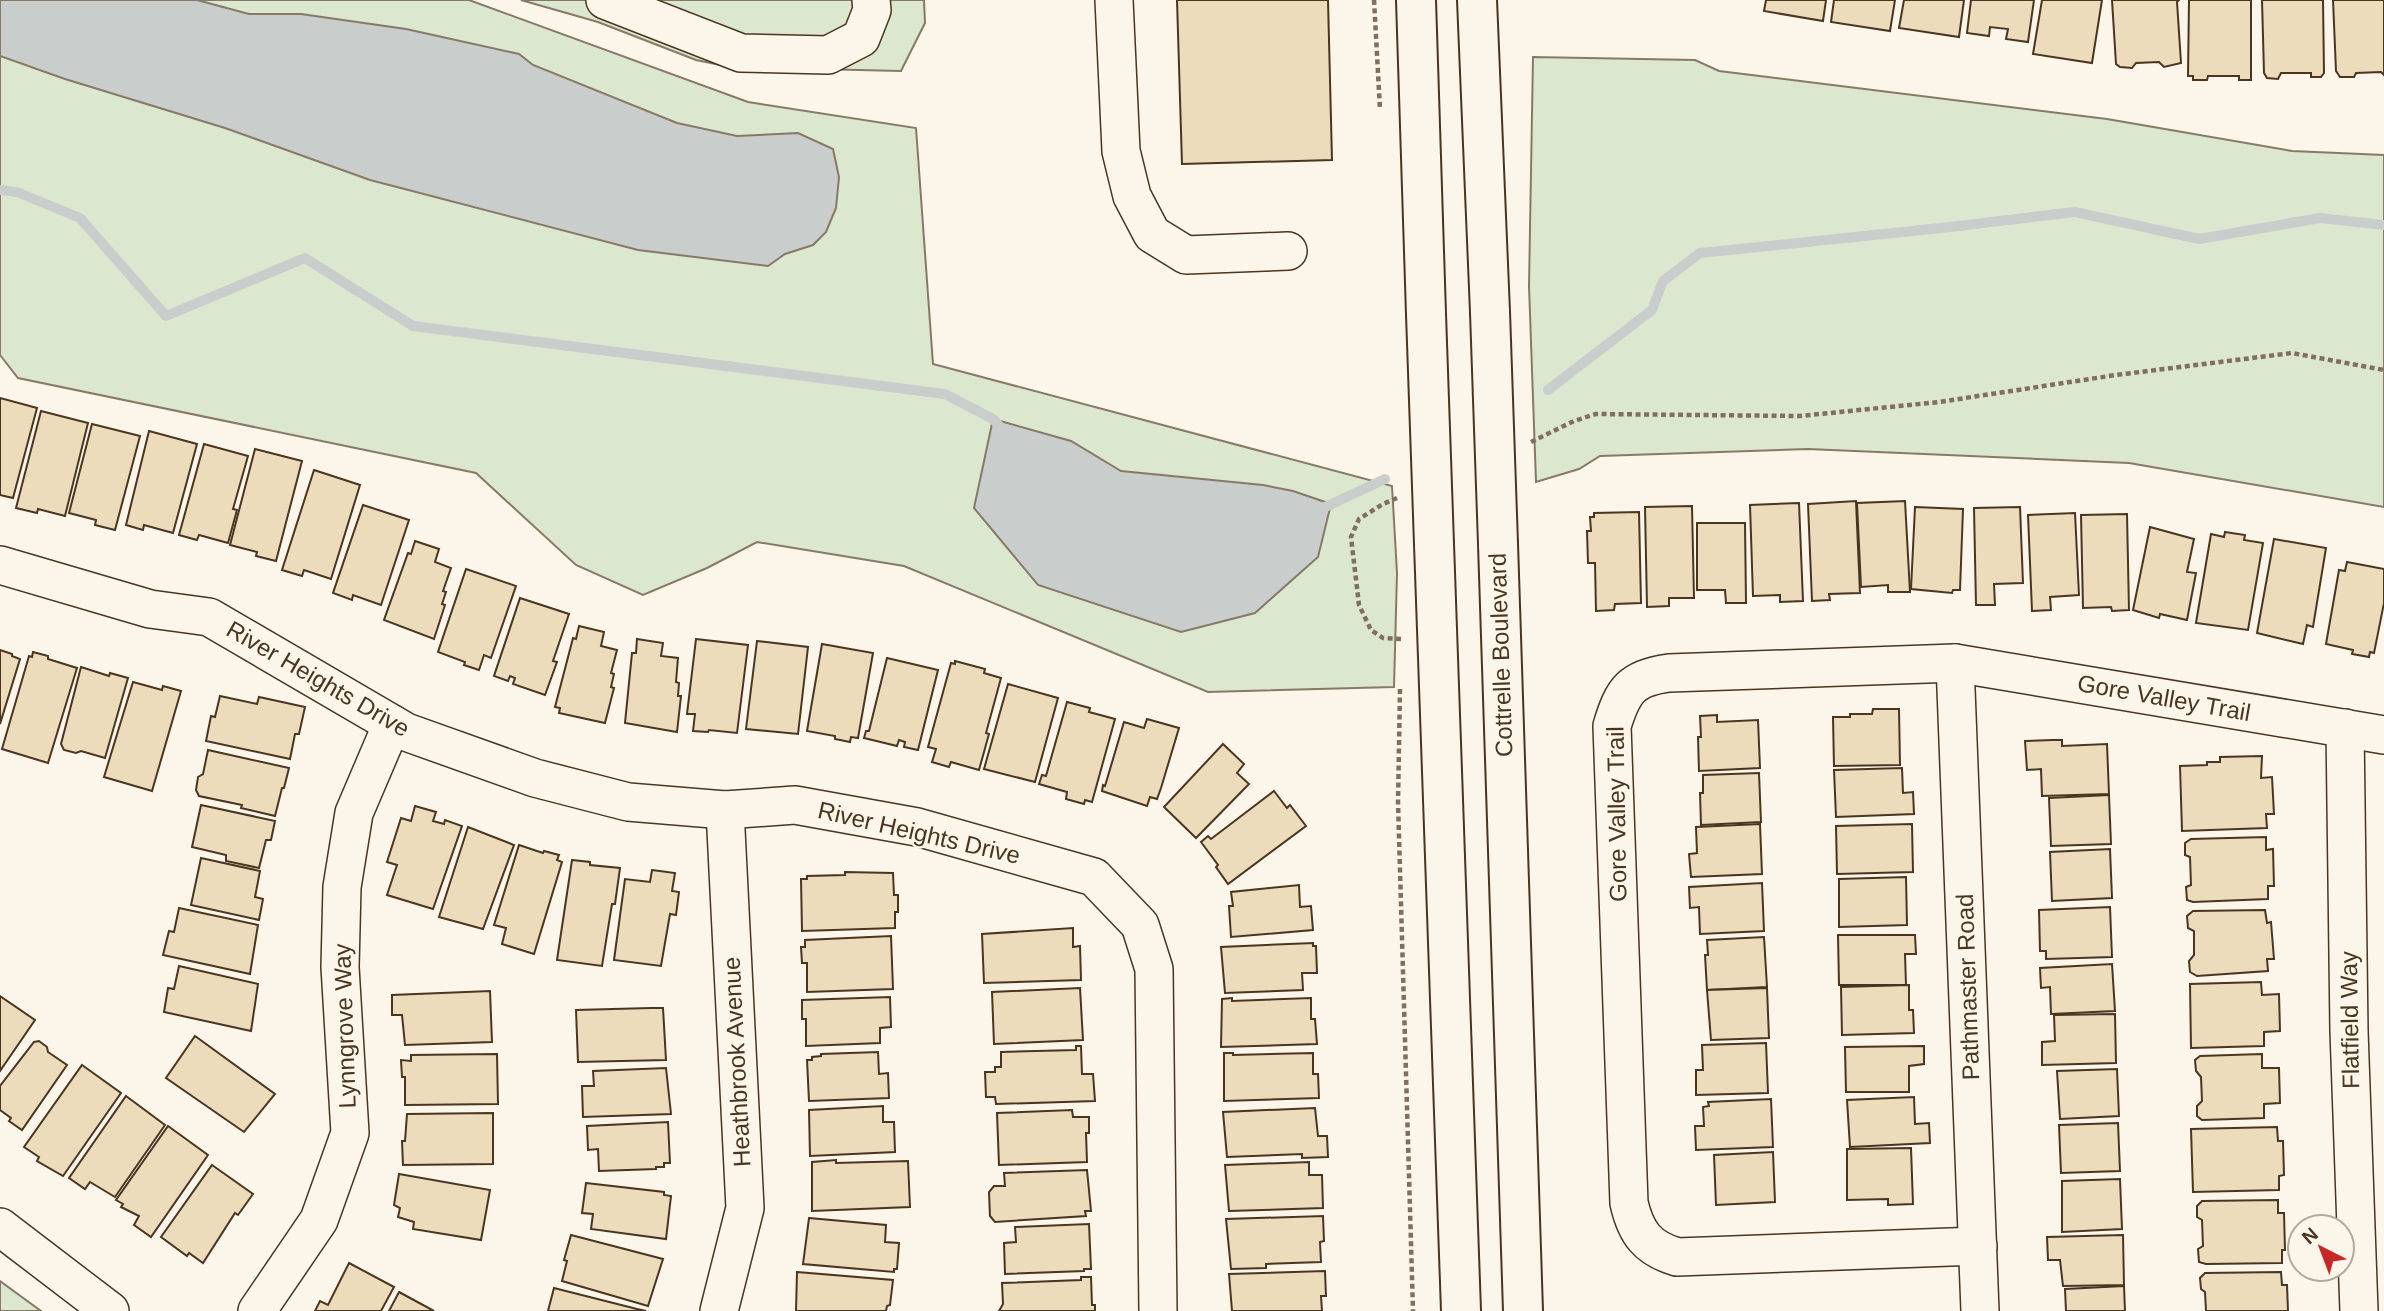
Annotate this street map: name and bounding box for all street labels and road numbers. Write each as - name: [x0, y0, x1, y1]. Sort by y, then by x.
- street label: Cottrelle Boulevard: [1483, 553, 1518, 757]
- street label: River Heights Drive: [222, 615, 415, 742]
- street label: Gore Valley Trail: [2075, 669, 2253, 726]
- street label: Gore Valley Trail: [1601, 726, 1632, 902]
- street label: River Heights Drive: [815, 796, 1023, 869]
- street label: Pathmaster Road: [1951, 893, 1984, 1081]
- street label: Lynngrove Way: [328, 943, 361, 1109]
- street label: Flatfield Way: [2335, 951, 2364, 1089]
- street label: Heathbrook Avenue: [718, 956, 755, 1168]

